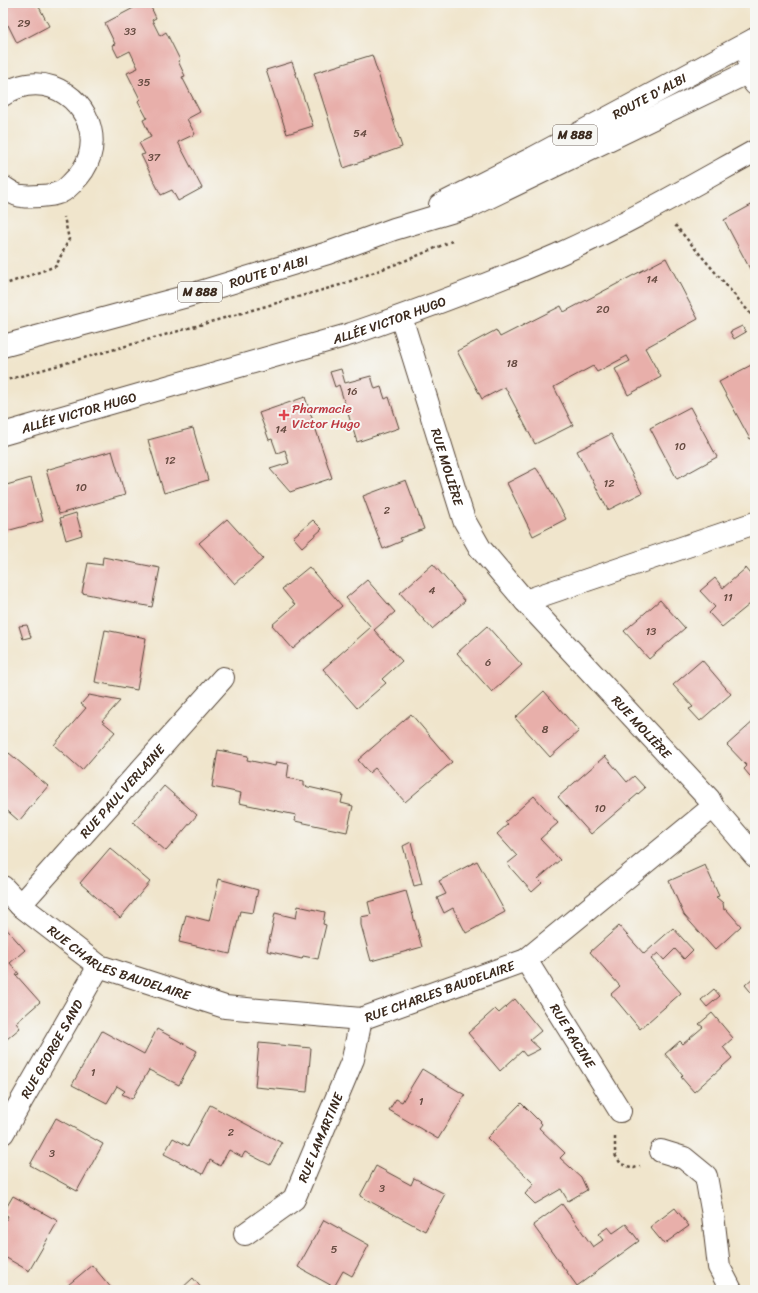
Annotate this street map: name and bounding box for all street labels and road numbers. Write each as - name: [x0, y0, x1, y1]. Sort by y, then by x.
- street label: ROUTE D'ALBI: [608, 66, 691, 125]
- road number: M 888: [553, 125, 597, 145]
- street label: ROUTE D'ALBI: [226, 248, 311, 294]
- road number: M 888: [178, 282, 222, 302]
- street label: ALLÉE VICTOR HUGO: [329, 289, 449, 350]
- street label: ALLÉE VICTOR HUGO: [18, 385, 139, 440]
- street label: RUE MOLIÈRE: [425, 425, 471, 509]
- street label: RUE MOLIÈRE: [606, 690, 678, 765]
- street label: RUE PAUL VERLAINE: [73, 738, 171, 843]
- street label: RUE CHARLES BAUDELAIRE: [42, 919, 194, 1007]
- street label: RUE CHARLES BAUDELAIRE: [361, 953, 518, 1028]
- street label: RUE GEORGE SAND: [14, 995, 89, 1103]
- street label: RUE RACINE: [544, 999, 602, 1073]
- street label: RUE LAMARTINE: [291, 1088, 349, 1186]

